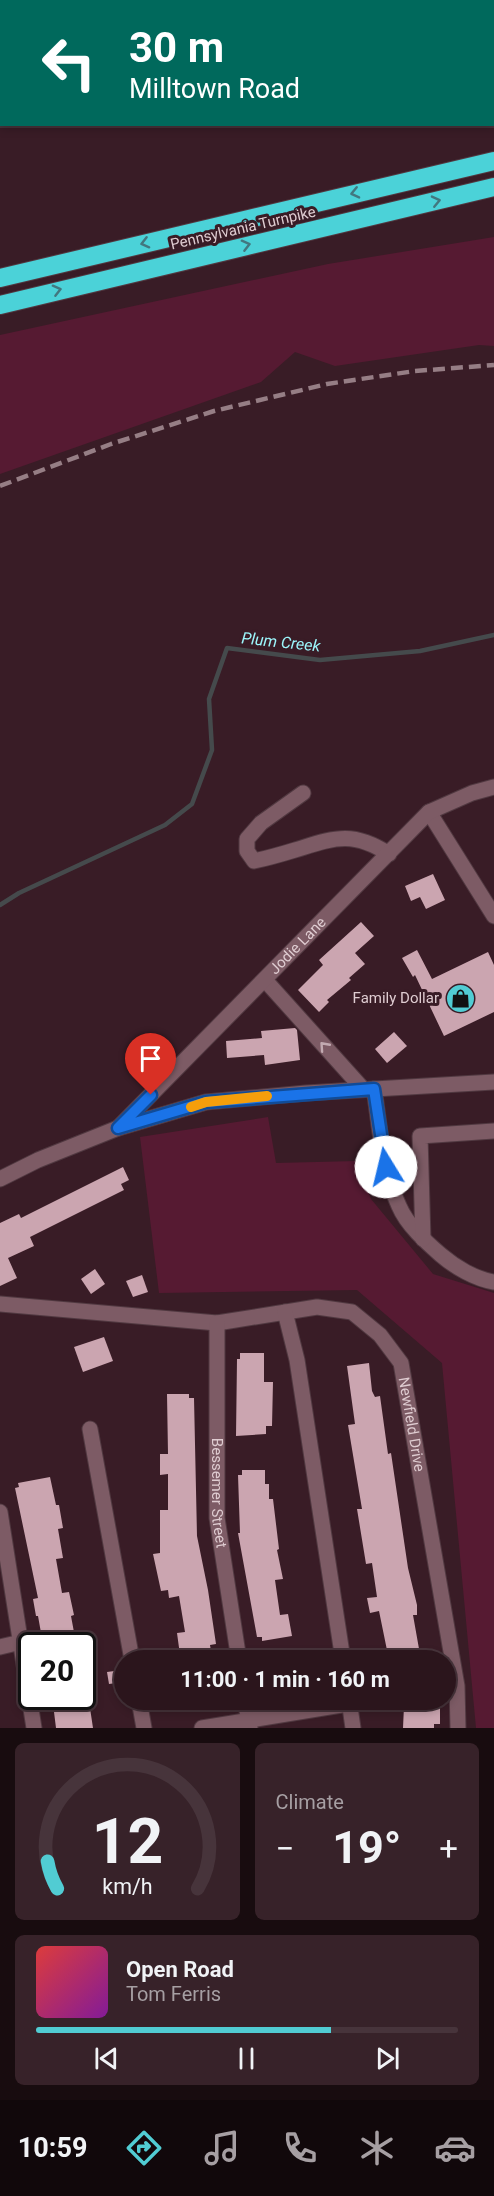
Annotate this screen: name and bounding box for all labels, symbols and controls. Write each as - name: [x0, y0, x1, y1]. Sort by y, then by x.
- text: 30 m: [129, 23, 224, 72]
- icon: left: [30, 24, 108, 102]
- text: Milltown Road: [129, 73, 300, 105]
- one-way arrow: [350, 186, 360, 199]
- one-way arrow: [431, 195, 441, 208]
- street label: Pennsylvania Turnpike: [169, 203, 317, 253]
- one-way arrow: [140, 236, 150, 249]
- one-way arrow: [241, 240, 251, 253]
- one-way arrow: [52, 285, 62, 298]
- water label: Plum Creek: [241, 628, 322, 656]
- street label: Jodie Lane: [265, 913, 330, 978]
- shop icon: Family Dollar: [444, 982, 476, 1014]
- place label: Family Dollar: [353, 989, 439, 1007]
- pin: [125, 1033, 176, 1095]
- icon: arrive: [134, 1042, 167, 1075]
- one-way arrow: [320, 1042, 331, 1052]
- position arrow: [354, 1135, 418, 1199]
- street label: Newfield Drive: [395, 1376, 429, 1473]
- street label: Bessemer Street: [208, 1438, 231, 1549]
- speed limit sign: 20: [18, 1632, 96, 1710]
- text: 11:00 · 1 min · 160 m: [180, 1667, 390, 1692]
- text: Climate: [276, 1790, 344, 1814]
- text: 12: [91, 1805, 163, 1878]
- text: 19°: [332, 1821, 401, 1874]
- text: −: [276, 1829, 294, 1868]
- text: +: [439, 1829, 458, 1868]
- text: km/h: [102, 1874, 152, 1899]
- text: Open Road: [126, 1957, 234, 1982]
- text: Tom Ferris: [126, 1982, 221, 2006]
- icon: previous: [90, 2042, 123, 2075]
- icon: pause: [230, 2042, 263, 2075]
- icon: next: [371, 2042, 404, 2075]
- icon: directions: [123, 2127, 165, 2169]
- icon: music: [201, 2127, 243, 2169]
- icon: phone: [279, 2127, 321, 2169]
- icon: climate: [356, 2127, 398, 2169]
- icon: car: [434, 2127, 476, 2169]
- text: 10:59: [18, 2132, 87, 2164]

